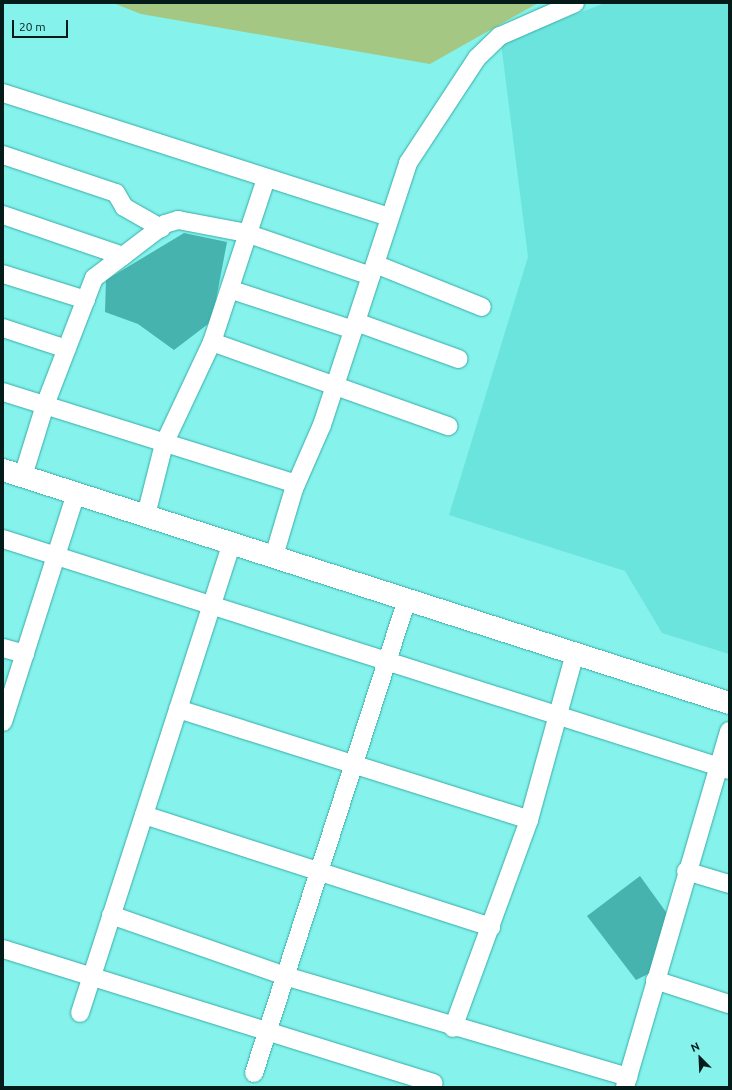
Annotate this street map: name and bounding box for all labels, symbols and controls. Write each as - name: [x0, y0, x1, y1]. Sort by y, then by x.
- scale bar: [14, 12, 70, 38]
- text: 20 m: [19, 20, 46, 33]
- north arrow: [680, 1038, 720, 1078]
- text: N: [689, 1040, 701, 1054]

